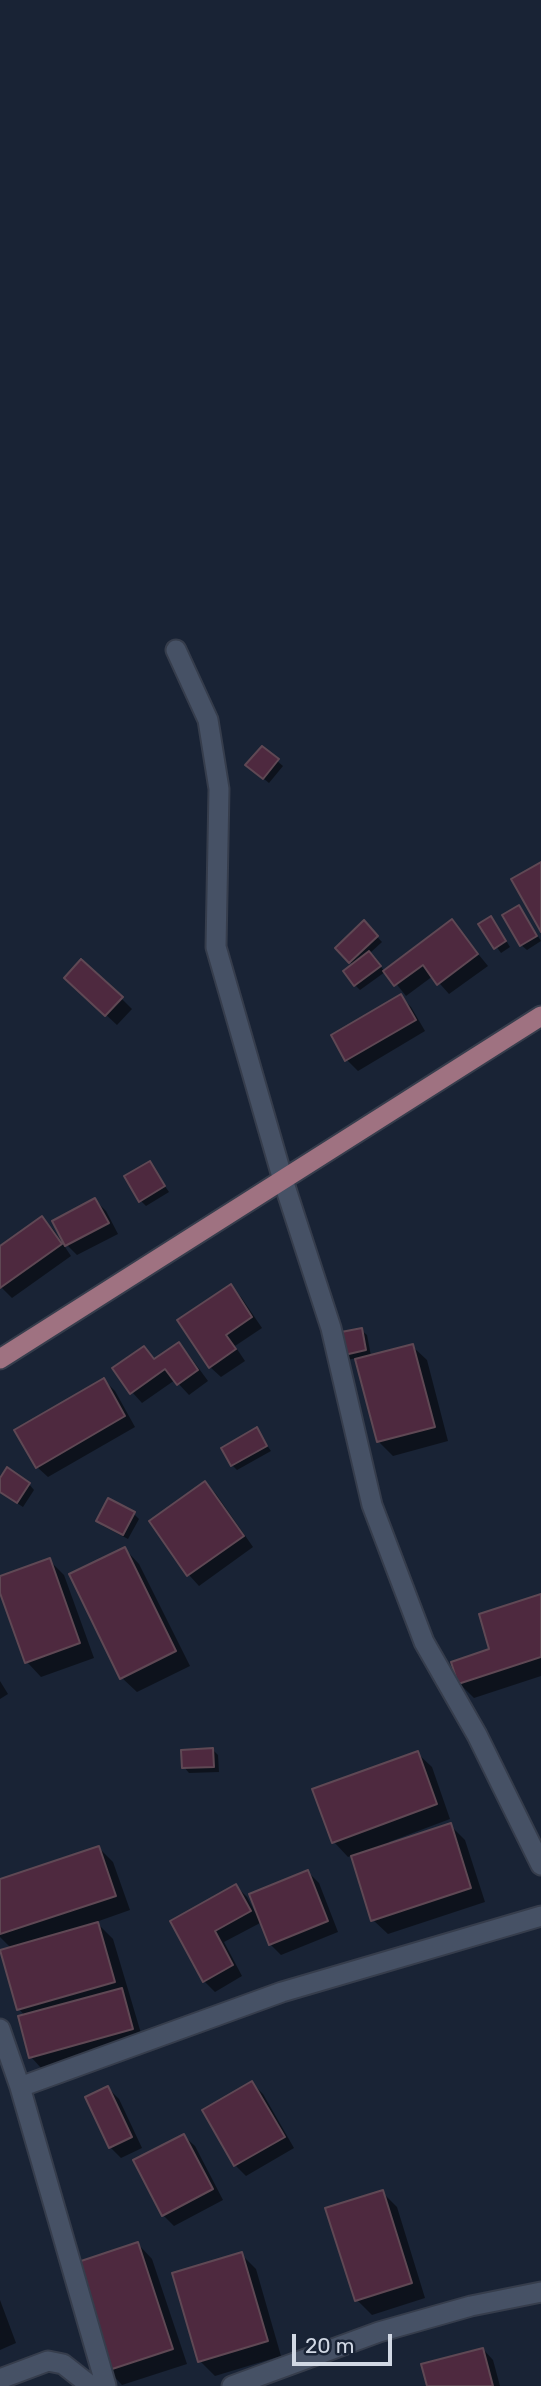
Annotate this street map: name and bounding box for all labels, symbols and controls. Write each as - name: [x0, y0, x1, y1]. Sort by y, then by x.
- scale bar: [296, 2320, 396, 2364]
- text: 20 m: [305, 2333, 354, 2358]

